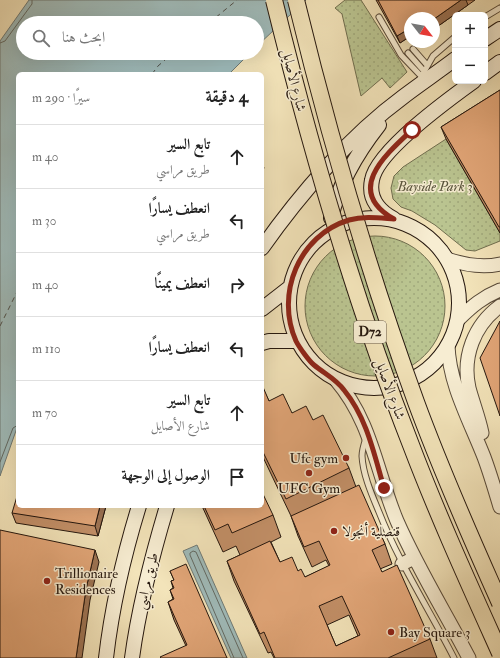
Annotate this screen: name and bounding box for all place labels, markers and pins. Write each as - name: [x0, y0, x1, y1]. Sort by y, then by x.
- place label: Ufc gym: [290, 450, 338, 468]
- marker: Ufc gym: [341, 453, 351, 463]
- marker: UFC Gym: [304, 468, 314, 478]
- place label: UFC Gym: [278, 480, 340, 498]
- place label: قنصلية أنجولا: [342, 521, 400, 540]
- marker: قنصلية أنجولا: [329, 526, 339, 536]
- place label: Trillionaire Residences: [55, 565, 118, 598]
- marker: Trillionaire Residences: [42, 576, 52, 586]
- place label: Bay Square 3: [399, 624, 470, 642]
- marker: Bay Square 3: [386, 627, 396, 637]

